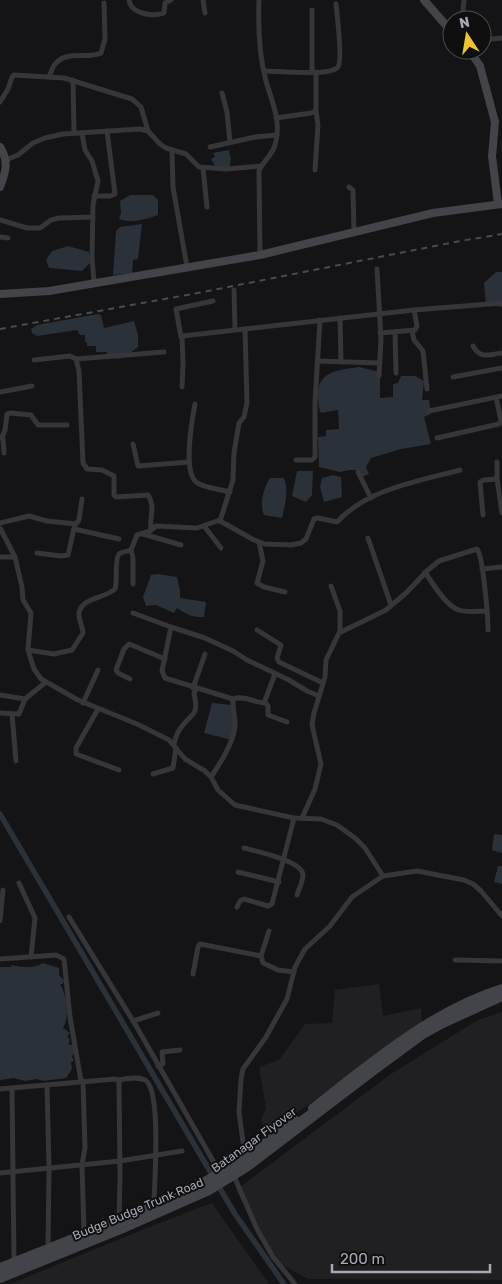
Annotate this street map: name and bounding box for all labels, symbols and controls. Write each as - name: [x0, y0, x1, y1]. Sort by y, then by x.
- north arrow: [442, 10, 492, 60]
- text: N: [458, 13, 471, 32]
- street label: Batanagar Flyover: [209, 1104, 300, 1175]
- street label: Budge Budge Trunk Road: [71, 1175, 205, 1243]
- scale bar: [332, 1242, 490, 1274]
- text: 200 m: [340, 1250, 385, 1268]

